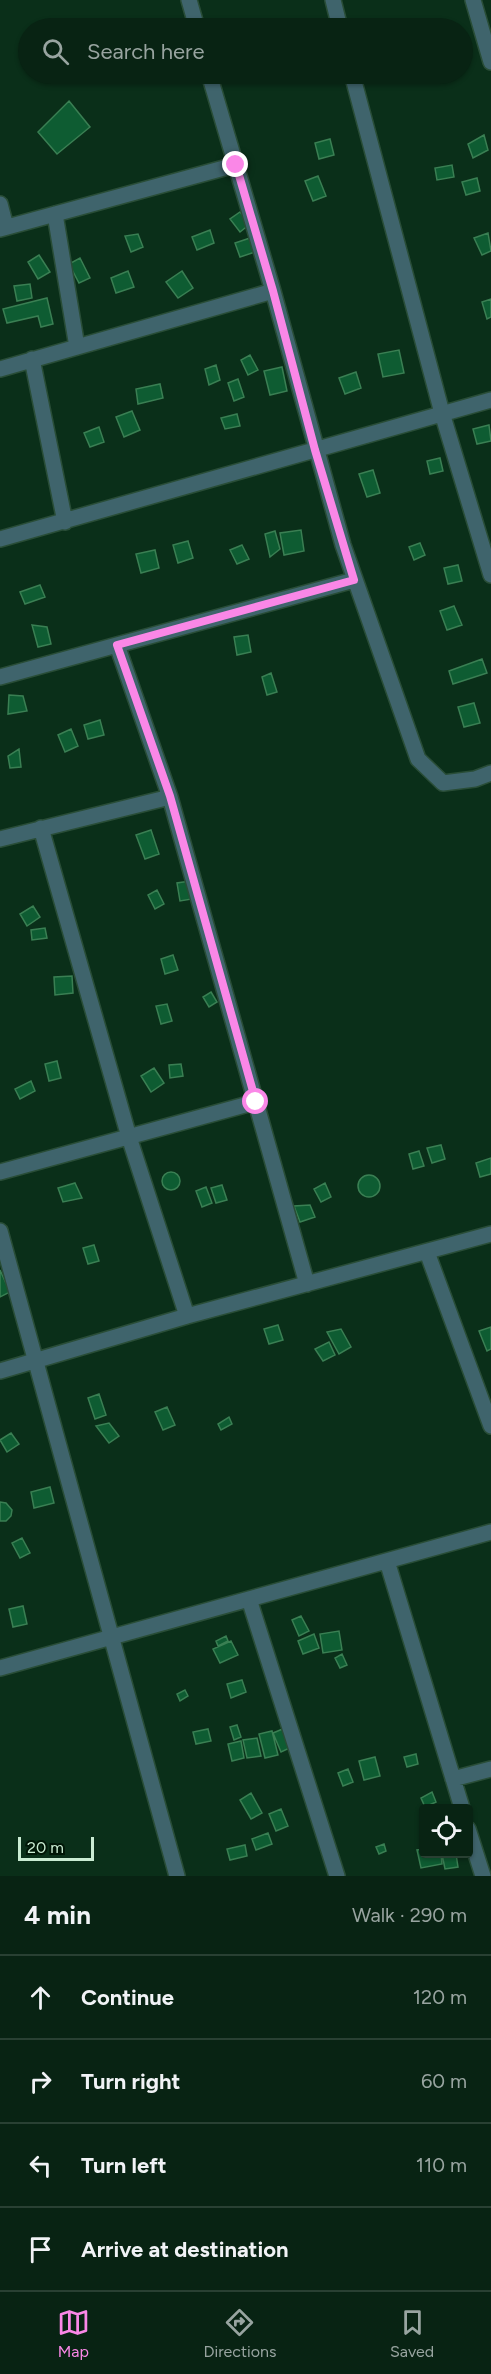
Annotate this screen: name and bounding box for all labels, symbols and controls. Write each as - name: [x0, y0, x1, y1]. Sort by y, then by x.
- search box: [18, 18, 473, 84]
- icon: search: [39, 35, 72, 68]
- text: Search here: [87, 38, 205, 65]
- route end: [222, 151, 248, 177]
- route start: [242, 1088, 268, 1114]
- map controls: [419, 1804, 473, 1858]
- button: locate: [419, 1804, 473, 1858]
- scale bar: [18, 1834, 94, 1862]
- text: 20 m: [27, 1838, 64, 1857]
- text: 4 min: [24, 1899, 91, 1931]
- text: Walk · 290 m: [352, 1903, 467, 1927]
- icon: ahead: [24, 1981, 57, 2014]
- text: Continue: [81, 1984, 174, 2011]
- text: 120 m: [413, 1985, 467, 2009]
- icon: right: [24, 2065, 57, 2098]
- text: Turn right: [81, 2068, 180, 2095]
- text: 60 m: [421, 2069, 467, 2093]
- icon: left: [24, 2149, 57, 2182]
- text: Turn left: [81, 2152, 167, 2179]
- text: 110 m: [416, 2153, 467, 2177]
- icon: arrive: [24, 2233, 57, 2266]
- text: Arrive at destination: [81, 2236, 289, 2263]
- tab: Map: [57, 2306, 90, 2361]
- tab: Directions: [203, 2306, 276, 2361]
- tab: Saved: [390, 2306, 434, 2361]

